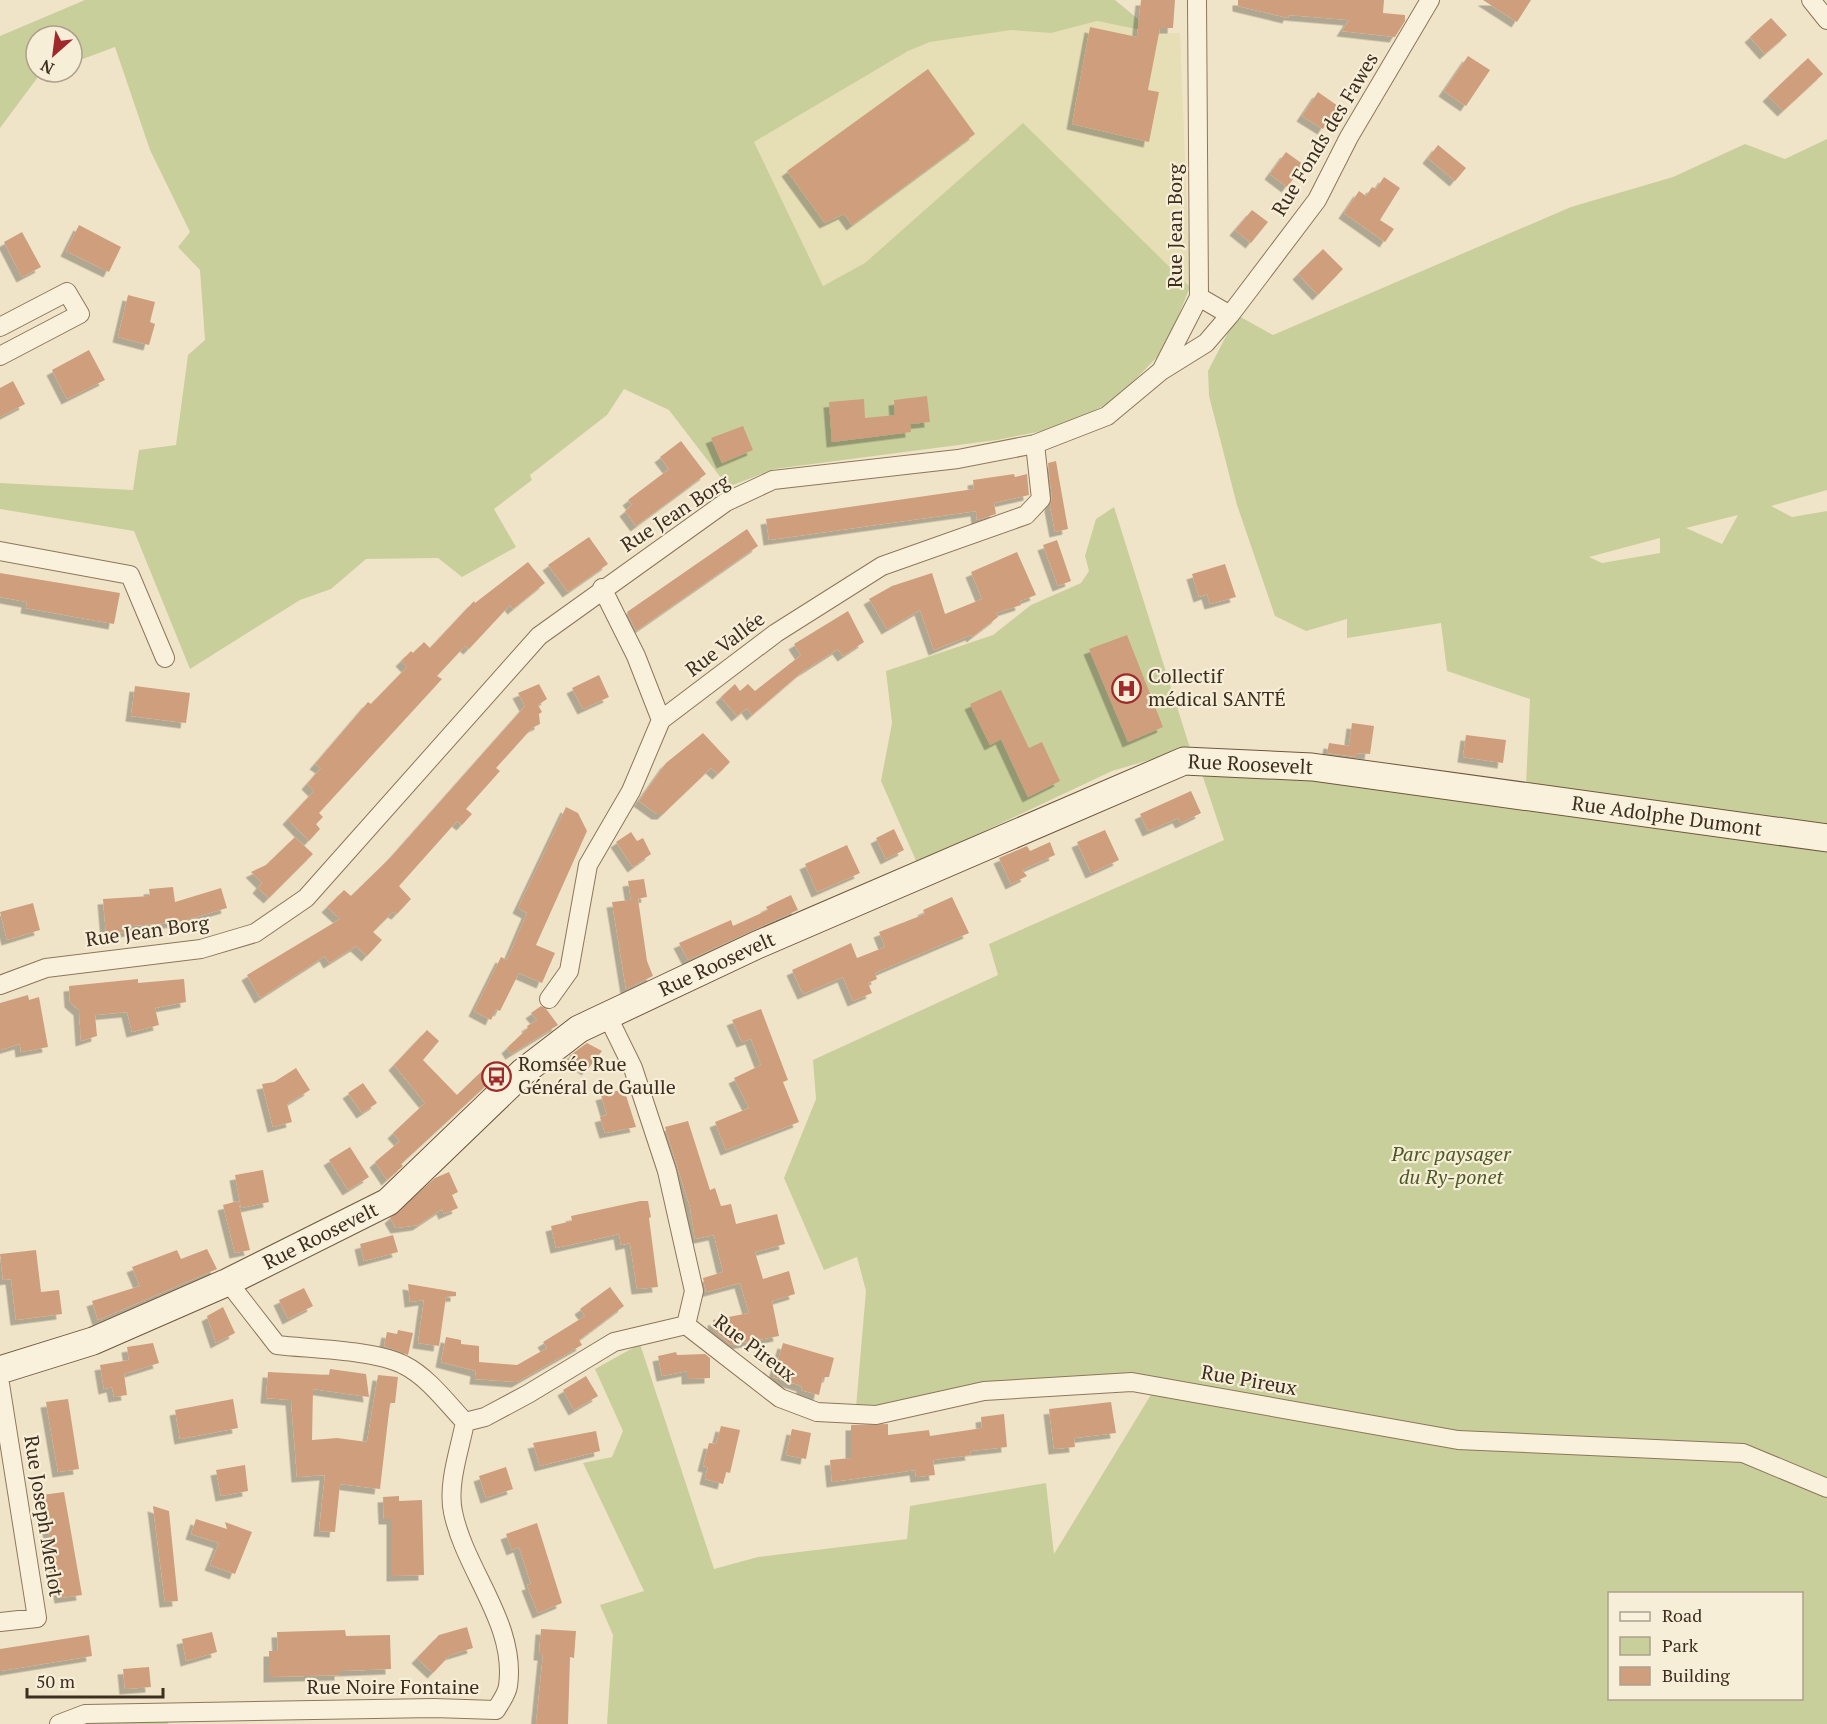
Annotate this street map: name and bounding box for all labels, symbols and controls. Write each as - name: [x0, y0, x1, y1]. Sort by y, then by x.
- north arrow: [24, 24, 84, 84]
- street label: Rue Fonds des Fawes: [1265, 47, 1384, 221]
- text: N: [36, 55, 57, 80]
- street label: Rue Jean Borg: [1161, 163, 1188, 288]
- street label: Rue Jean Borg: [615, 467, 735, 558]
- street label: Rue Vallée: [679, 605, 770, 682]
- place label: Collectif médical SANTÉ: [1148, 662, 1286, 712]
- hospital icon: Collectif médical SANTÉ: [1111, 672, 1143, 704]
- street label: Rue Roosevelt: [1187, 747, 1314, 780]
- street label: Rue Adolphe Dumont: [1570, 789, 1765, 842]
- street label: Rue Jean Borg: [83, 908, 211, 953]
- street label: Rue Roosevelt: [654, 925, 779, 1002]
- place label: Romsée Rue Général de Gaulle: [518, 1050, 676, 1100]
- bus stop icon: Romsée Rue Général de Gaulle: [481, 1060, 513, 1092]
- park label: Parc paysager du Ry-ponet: [1390, 1140, 1512, 1190]
- street label: Rue Roosevelt: [258, 1195, 383, 1275]
- street label: Rue Pireux: [709, 1308, 803, 1388]
- street label: Rue Pireux: [1199, 1358, 1300, 1401]
- street label: Rue Joseph Merlot: [18, 1433, 71, 1599]
- legend: [1608, 1592, 1803, 1700]
- text: Road: [1662, 1603, 1702, 1627]
- text: Park: [1662, 1633, 1699, 1657]
- scale bar: [27, 1661, 164, 1699]
- text: Building: [1662, 1663, 1730, 1687]
- text: 50 m: [36, 1669, 76, 1693]
- street label: Rue Noire Fontaine: [307, 1673, 479, 1700]

